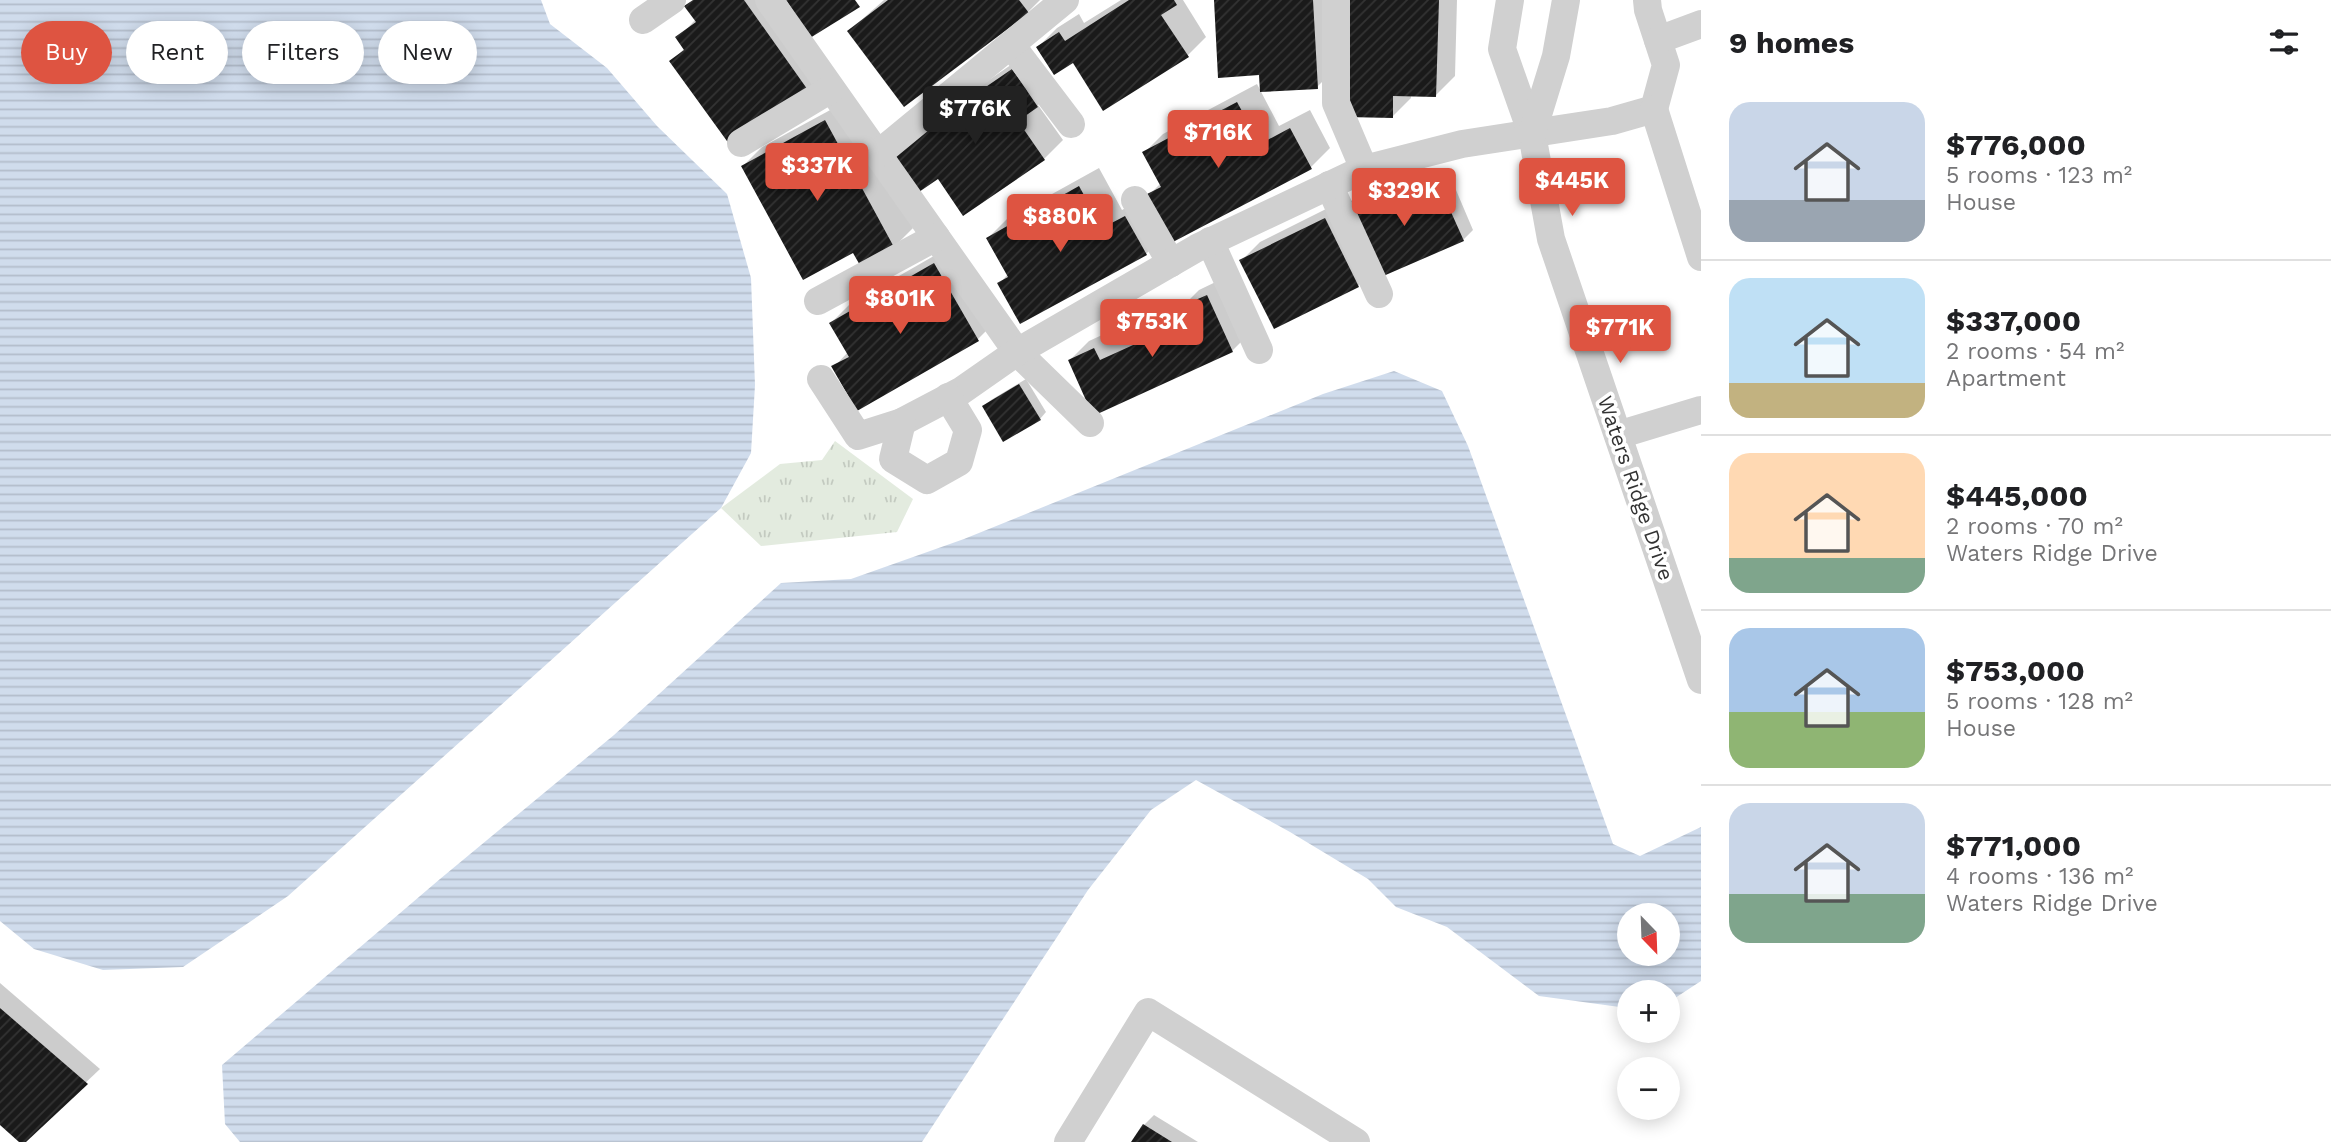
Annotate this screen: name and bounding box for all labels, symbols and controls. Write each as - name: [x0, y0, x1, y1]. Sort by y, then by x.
- chip: Buy: [21, 21, 112, 84]
- chip: Rent: [126, 21, 228, 84]
- chip: Filters: [242, 21, 364, 84]
- chip: New: [378, 21, 477, 84]
- icon: filters: [2265, 23, 2303, 61]
- text: 9 homes: [1729, 25, 1854, 60]
- pin: $776K: [926, 86, 1024, 146]
- text: $776K: [939, 95, 1011, 122]
- pin: $716K: [1169, 110, 1267, 170]
- text: $716K: [1184, 119, 1252, 146]
- text: $776,000: [1946, 127, 2086, 162]
- icon: home: [1785, 130, 1869, 214]
- pin: $337K: [768, 144, 866, 203]
- text: $337K: [781, 152, 853, 179]
- pin: $445K: [1523, 158, 1621, 218]
- text: 5 rooms · 123 m²: [1946, 162, 2132, 189]
- text: $445K: [1535, 167, 1609, 194]
- pin: $329K: [1355, 168, 1453, 228]
- text: $329K: [1368, 177, 1440, 204]
- text: House: [1946, 189, 2016, 216]
- pin: $880K: [1011, 194, 1109, 254]
- text: $880K: [1023, 203, 1097, 230]
- pin: $801K: [851, 276, 949, 336]
- text: $801K: [865, 285, 935, 312]
- pin: $753K: [1103, 300, 1201, 359]
- text: $337,000: [1946, 303, 2081, 338]
- pin: $771K: [1571, 306, 1669, 365]
- icon: home: [1785, 306, 1869, 390]
- text: $753K: [1116, 308, 1188, 335]
- text: $771K: [1586, 314, 1654, 341]
- text: 2 rooms · 54 m²: [1946, 338, 2124, 365]
- text: Apartment: [1946, 365, 2066, 392]
- street label: Waters Ridge Drive: [1593, 393, 1679, 583]
- text: $445,000: [1946, 478, 2088, 513]
- icon: home: [1785, 481, 1869, 565]
- text: 2 rooms · 70 m²: [1946, 513, 2123, 540]
- text: Waters Ridge Drive: [1946, 540, 2158, 567]
- text: $753,000: [1946, 653, 2085, 688]
- icon: home: [1785, 656, 1869, 740]
- text: 5 rooms · 128 m²: [1946, 688, 2133, 715]
- text: House: [1946, 715, 2016, 742]
- text: $771,000: [1946, 828, 2081, 863]
- icon: home: [1785, 831, 1869, 915]
- text: 4 rooms · 136 m²: [1946, 863, 2134, 890]
- text: Waters Ridge Drive: [1946, 890, 2158, 917]
- north arrow: [1617, 903, 1680, 966]
- map controls: [1617, 903, 1680, 1120]
- button: +: [1617, 980, 1680, 1043]
- button: −: [1617, 1057, 1680, 1120]

